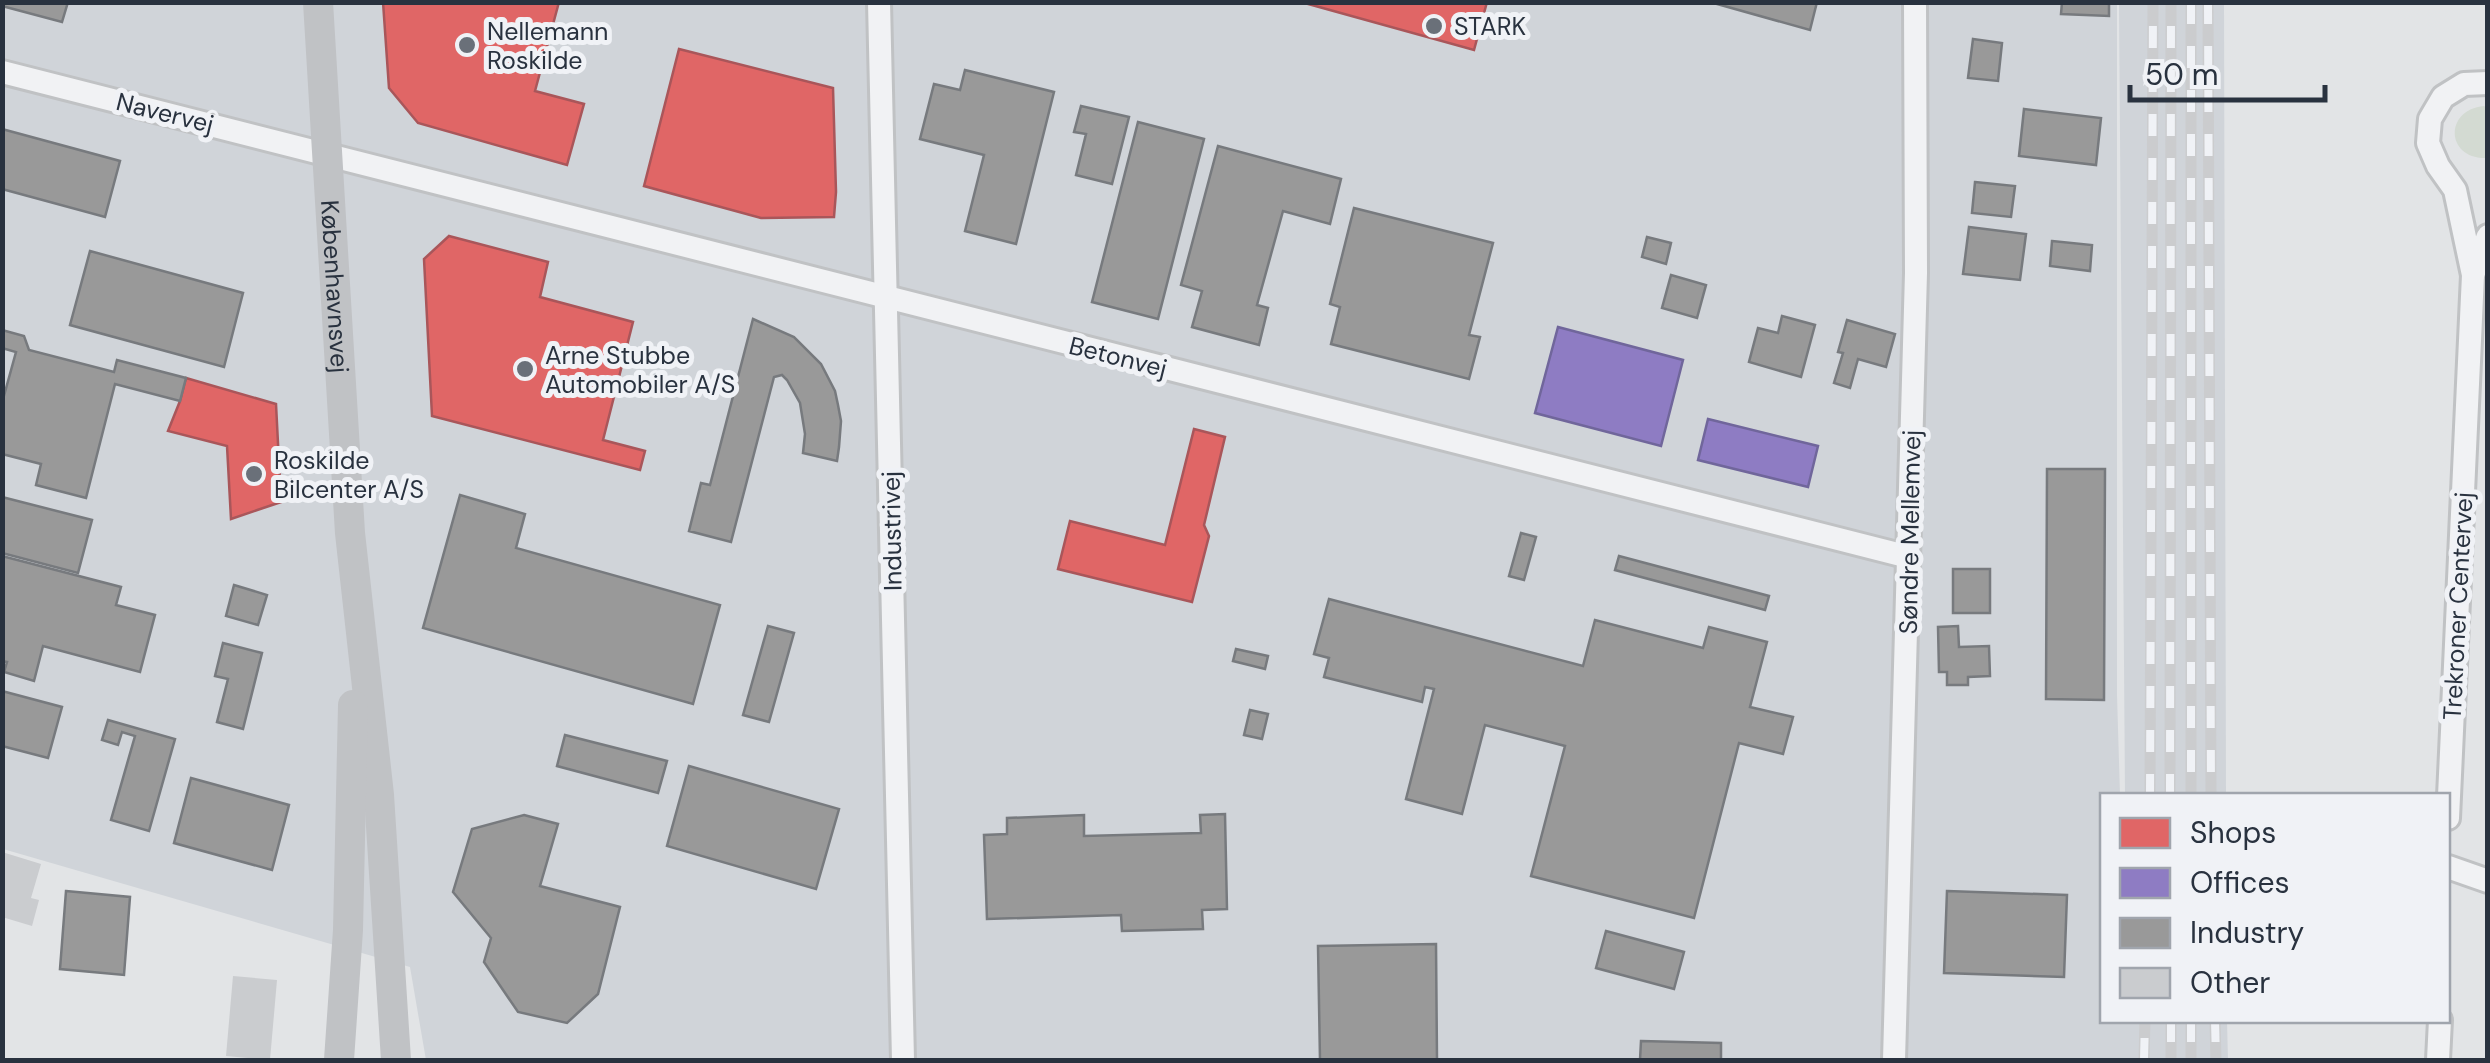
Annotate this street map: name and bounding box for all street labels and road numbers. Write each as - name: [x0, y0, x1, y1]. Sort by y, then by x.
- street label: Navervej: [113, 85, 217, 141]
- street label: Københavnsvej: [313, 199, 357, 374]
- street label: Betonvej: [1065, 329, 1171, 385]
- street label: Søndre Mellemvej: [1892, 429, 1928, 635]
- street label: Industrivej: [874, 471, 910, 591]
- street label: Trekroner Centervej: [2436, 491, 2480, 721]

